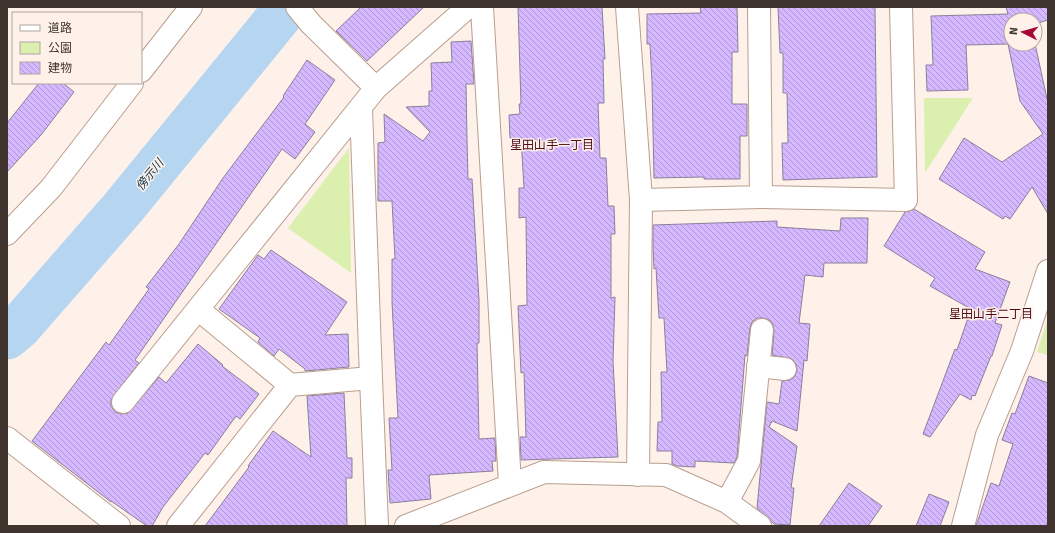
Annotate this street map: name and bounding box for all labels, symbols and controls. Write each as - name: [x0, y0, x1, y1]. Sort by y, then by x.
- legend: [12, 12, 142, 84]
- north arrow: [1003, 12, 1043, 52]
- text: 道路: [48, 21, 72, 36]
- text: N: [1007, 27, 1020, 35]
- text: 公園: [48, 41, 72, 56]
- text: 建物: [48, 61, 72, 76]
- district label: 星田山手一丁目: [510, 138, 594, 153]
- water label: 傍示川: [133, 155, 168, 194]
- district label: 星田山手二丁目: [949, 307, 1033, 322]

